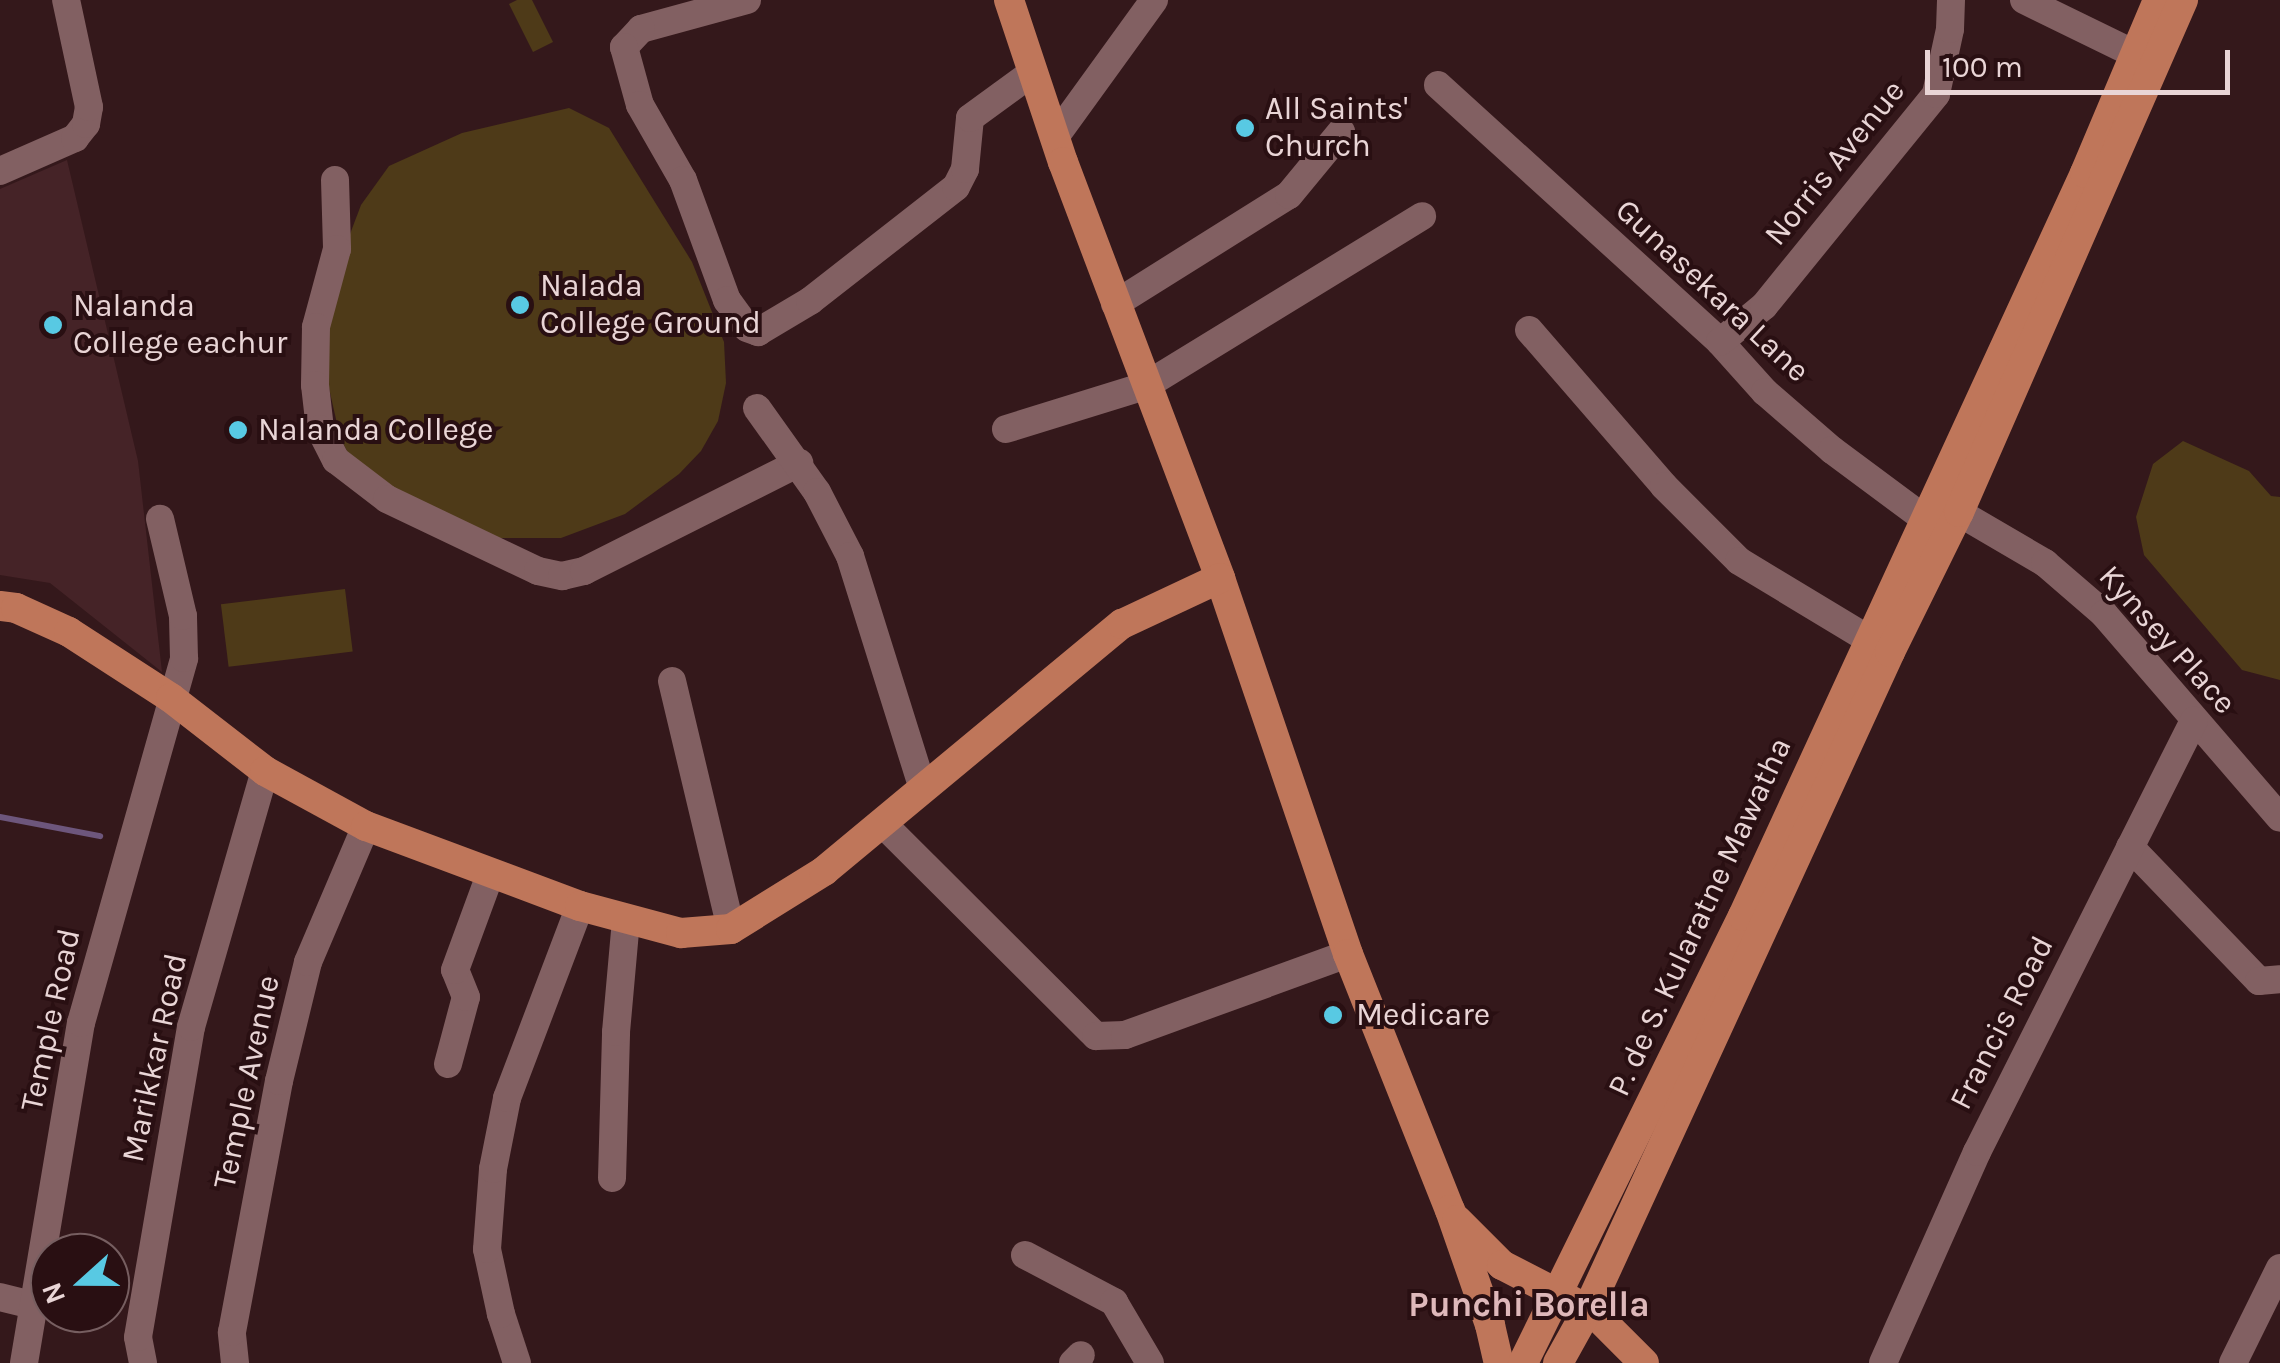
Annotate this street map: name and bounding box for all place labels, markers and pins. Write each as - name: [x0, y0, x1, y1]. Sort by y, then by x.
- place label: All Saints' Church: [1265, 91, 1408, 166]
- marker: All Saints' Church: [1234, 117, 1256, 139]
- place label: Nalada College Ground: [540, 268, 761, 343]
- place label: Nalanda College eachur: [73, 288, 287, 363]
- marker: Nalada College Ground: [509, 294, 531, 316]
- marker: Nalanda College eachur: [42, 314, 64, 336]
- place label: Nalanda College: [258, 411, 494, 449]
- marker: Nalanda College: [227, 419, 249, 441]
- place label: Medicare: [1356, 996, 1490, 1034]
- marker: Medicare: [1320, 1002, 1346, 1028]

